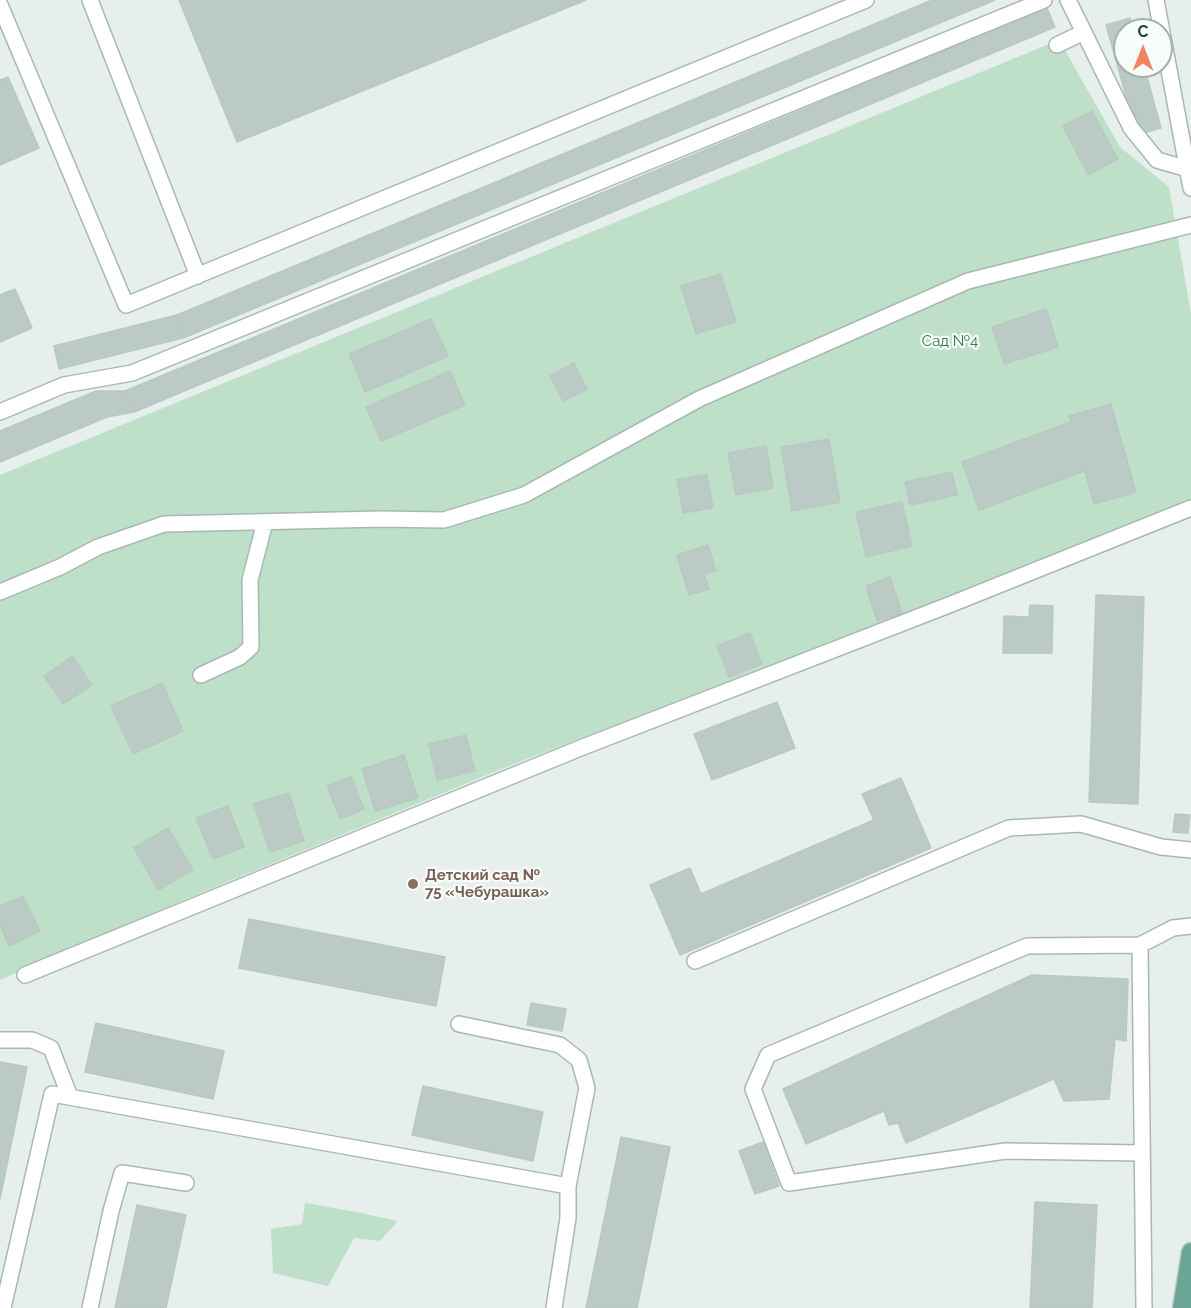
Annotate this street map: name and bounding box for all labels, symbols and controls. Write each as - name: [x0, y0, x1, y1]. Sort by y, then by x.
- north arrow: [1113, 18, 1173, 78]
- text: С: [1138, 22, 1148, 41]
- park label: Сад №4: [922, 332, 978, 350]
- place label: Детский сад № 75 «Чебурашка»: [425, 866, 549, 901]
- marker: Детский сад № 75 «Чебурашка»: [406, 877, 420, 891]

